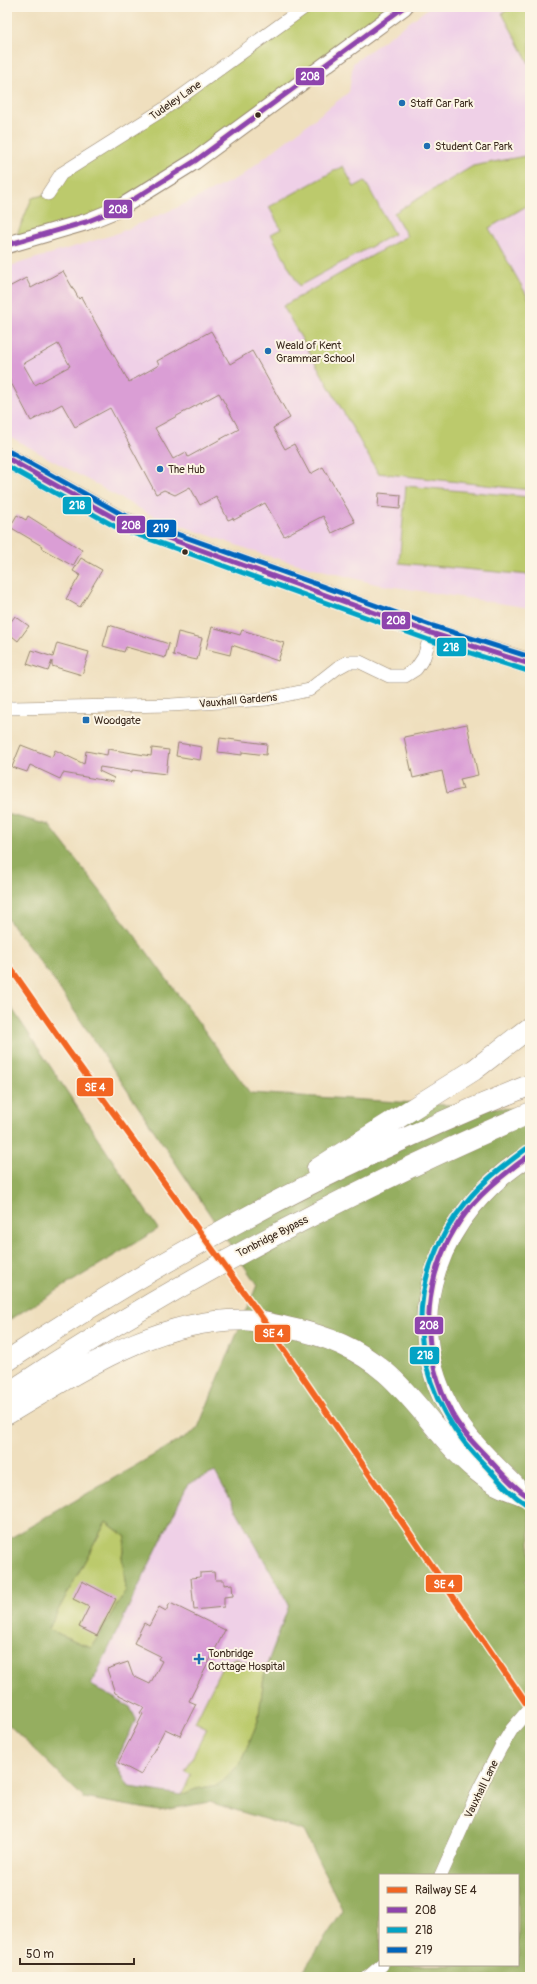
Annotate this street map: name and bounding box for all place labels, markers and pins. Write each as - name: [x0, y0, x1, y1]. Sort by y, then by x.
- place label: Staff Car Park: [410, 97, 473, 110]
- marker: Staff Car Park: [397, 98, 407, 108]
- unlabelled marker: [253, 110, 263, 120]
- place label: Student Car Park: [435, 140, 513, 153]
- marker: Student Car Park: [422, 141, 432, 151]
- place label: Weald of Kent Grammar School: [276, 339, 355, 365]
- marker: Weald of Kent Grammar School: [263, 346, 273, 356]
- place label: The Hub: [168, 463, 205, 476]
- marker: The Hub: [155, 464, 165, 474]
- unlabelled marker: [180, 547, 190, 557]
- place label: Woodgate: [94, 714, 141, 727]
- marker: Woodgate: [81, 715, 91, 725]
- place label: Tonbridge Cottage Hospital: [208, 1647, 285, 1673]
- marker: Tonbridge Cottage Hospital: [193, 1653, 205, 1665]

